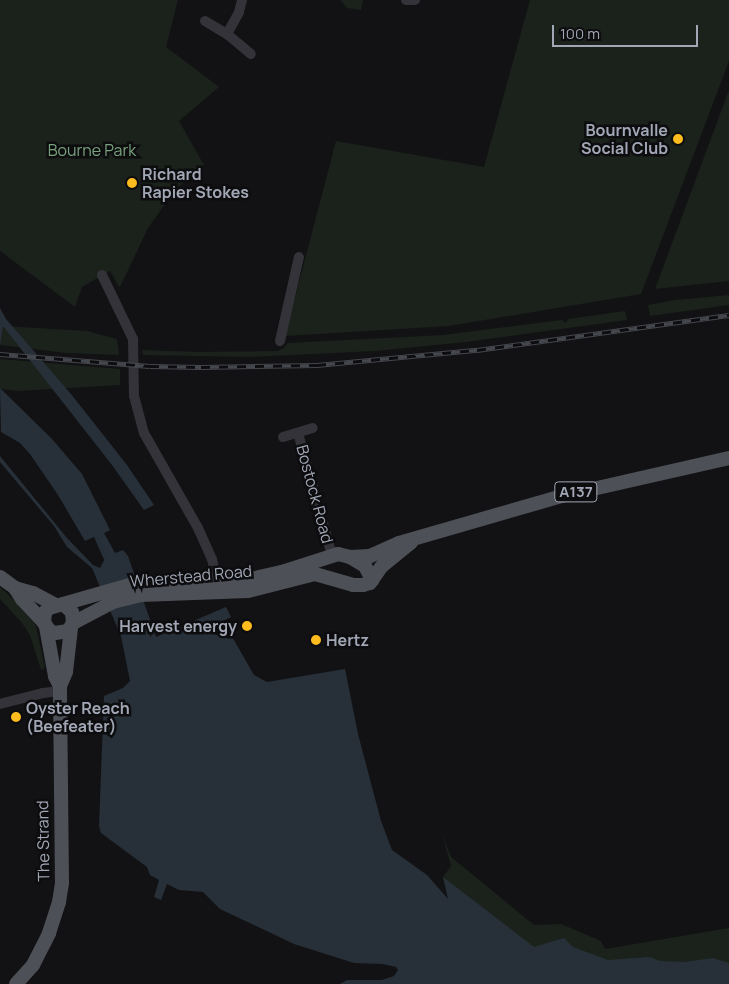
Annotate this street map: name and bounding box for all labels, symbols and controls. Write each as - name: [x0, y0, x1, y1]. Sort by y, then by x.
- scale bar: [554, 15, 700, 47]
- text: 100 m: [560, 23, 600, 44]
- place label: Bournvalle Social Club: [581, 120, 668, 158]
- marker: Bournvalle Social Club: [672, 133, 684, 145]
- park label: Bourne Park: [48, 140, 136, 160]
- place label: Richard Rapier Stokes: [142, 164, 249, 202]
- marker: Richard Rapier Stokes: [126, 177, 138, 189]
- street label: Bostock Road: [293, 443, 337, 545]
- road number: A137: [554, 480, 598, 504]
- street label: Wherstead Road: [129, 561, 253, 591]
- place label: Harvest energy: [119, 616, 237, 636]
- marker: Harvest energy: [241, 620, 253, 632]
- place label: Hertz: [326, 630, 369, 650]
- marker: Hertz: [310, 634, 322, 646]
- place label: Oyster Reach (Beefeater): [26, 698, 130, 736]
- marker: Oyster Reach (Beefeater): [10, 711, 22, 723]
- street label: The Strand: [33, 800, 53, 882]

